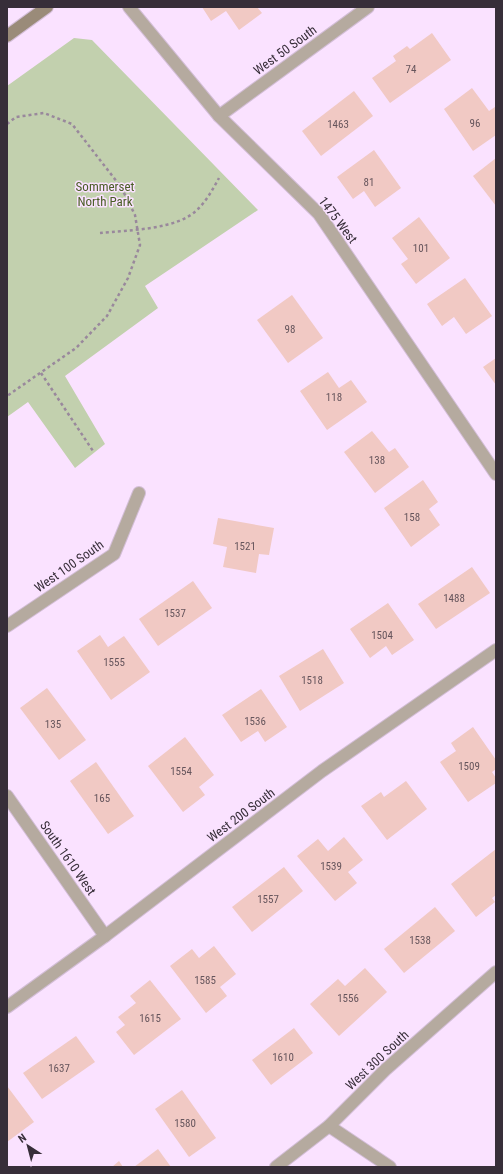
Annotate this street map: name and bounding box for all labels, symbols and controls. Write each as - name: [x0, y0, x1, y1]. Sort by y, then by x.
- street label: West 50 South: [251, 22, 319, 78]
- house number: 74: [406, 63, 417, 76]
- house number: 96: [470, 117, 480, 130]
- house number: 1463: [327, 118, 349, 131]
- house number: 81: [364, 176, 374, 189]
- park label: Sommerset North Park: [76, 179, 135, 209]
- street label: 1475 West: [316, 194, 360, 246]
- house number: 101: [413, 242, 429, 255]
- house number: 98: [285, 323, 295, 336]
- house number: 118: [326, 391, 342, 404]
- house number: 138: [369, 454, 385, 467]
- house number: 158: [404, 511, 420, 524]
- street label: West 100 South: [32, 537, 106, 595]
- house number: 1521: [234, 540, 256, 553]
- house number: 1488: [443, 592, 465, 605]
- house number: 1537: [164, 607, 186, 620]
- house number: 1504: [371, 629, 393, 642]
- house number: 1555: [103, 656, 125, 669]
- house number: 1518: [301, 674, 323, 687]
- house number: 1536: [244, 715, 266, 728]
- house number: 135: [45, 718, 61, 731]
- house number: 1509: [458, 760, 480, 773]
- house number: 1554: [170, 765, 192, 778]
- street label: West 200 South: [204, 785, 278, 845]
- house number: 165: [94, 792, 110, 805]
- street label: South 1610 West: [37, 818, 99, 898]
- house number: 1539: [320, 860, 342, 873]
- house number: 1557: [257, 893, 279, 906]
- house number: 1538: [409, 934, 431, 947]
- house number: 1585: [194, 974, 216, 987]
- house number: 1556: [337, 992, 359, 1005]
- house number: 1615: [139, 1012, 161, 1025]
- street label: West 300 South: [342, 1027, 412, 1093]
- house number: 1610: [272, 1051, 294, 1064]
- house number: 1637: [48, 1062, 70, 1075]
- house number: 1580: [174, 1117, 196, 1130]
- north arrow: [8, 1126, 48, 1166]
- text: N: [16, 1131, 29, 1146]

